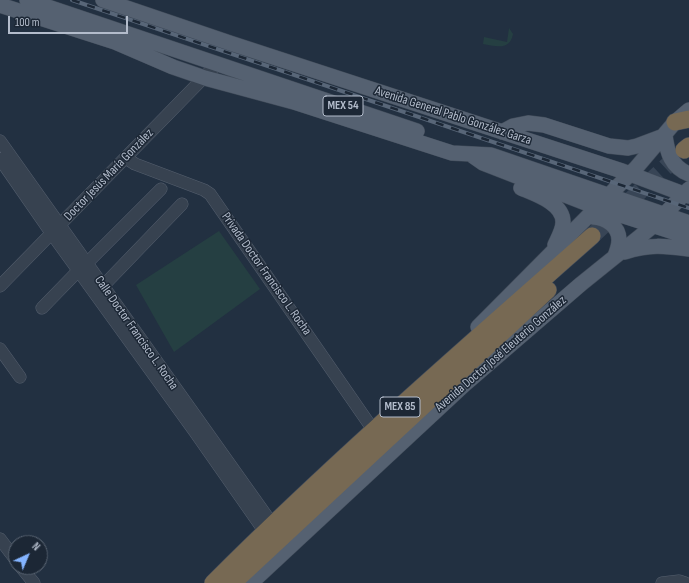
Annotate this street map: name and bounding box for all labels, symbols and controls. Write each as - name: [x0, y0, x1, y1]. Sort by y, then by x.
- scale bar: [10, 8, 130, 34]
- text: 100 m: [15, 15, 40, 30]
- street label: Avenida General Pablo González Garza: [373, 83, 533, 149]
- road number: MEX 54: [323, 96, 363, 116]
- street label: Doctor Jesús María González: [61, 126, 157, 224]
- street label: Privada Doctor Francisco L. Rocha: [218, 210, 314, 338]
- street label: Calle Doctor Francisco L. Rocha: [91, 273, 181, 393]
- street label: Avenida Doctor José Eleuterio González: [432, 293, 570, 415]
- road number: MEX 85: [380, 397, 420, 417]
- north arrow: [8, 535, 48, 575]
- text: N: [29, 540, 43, 553]

